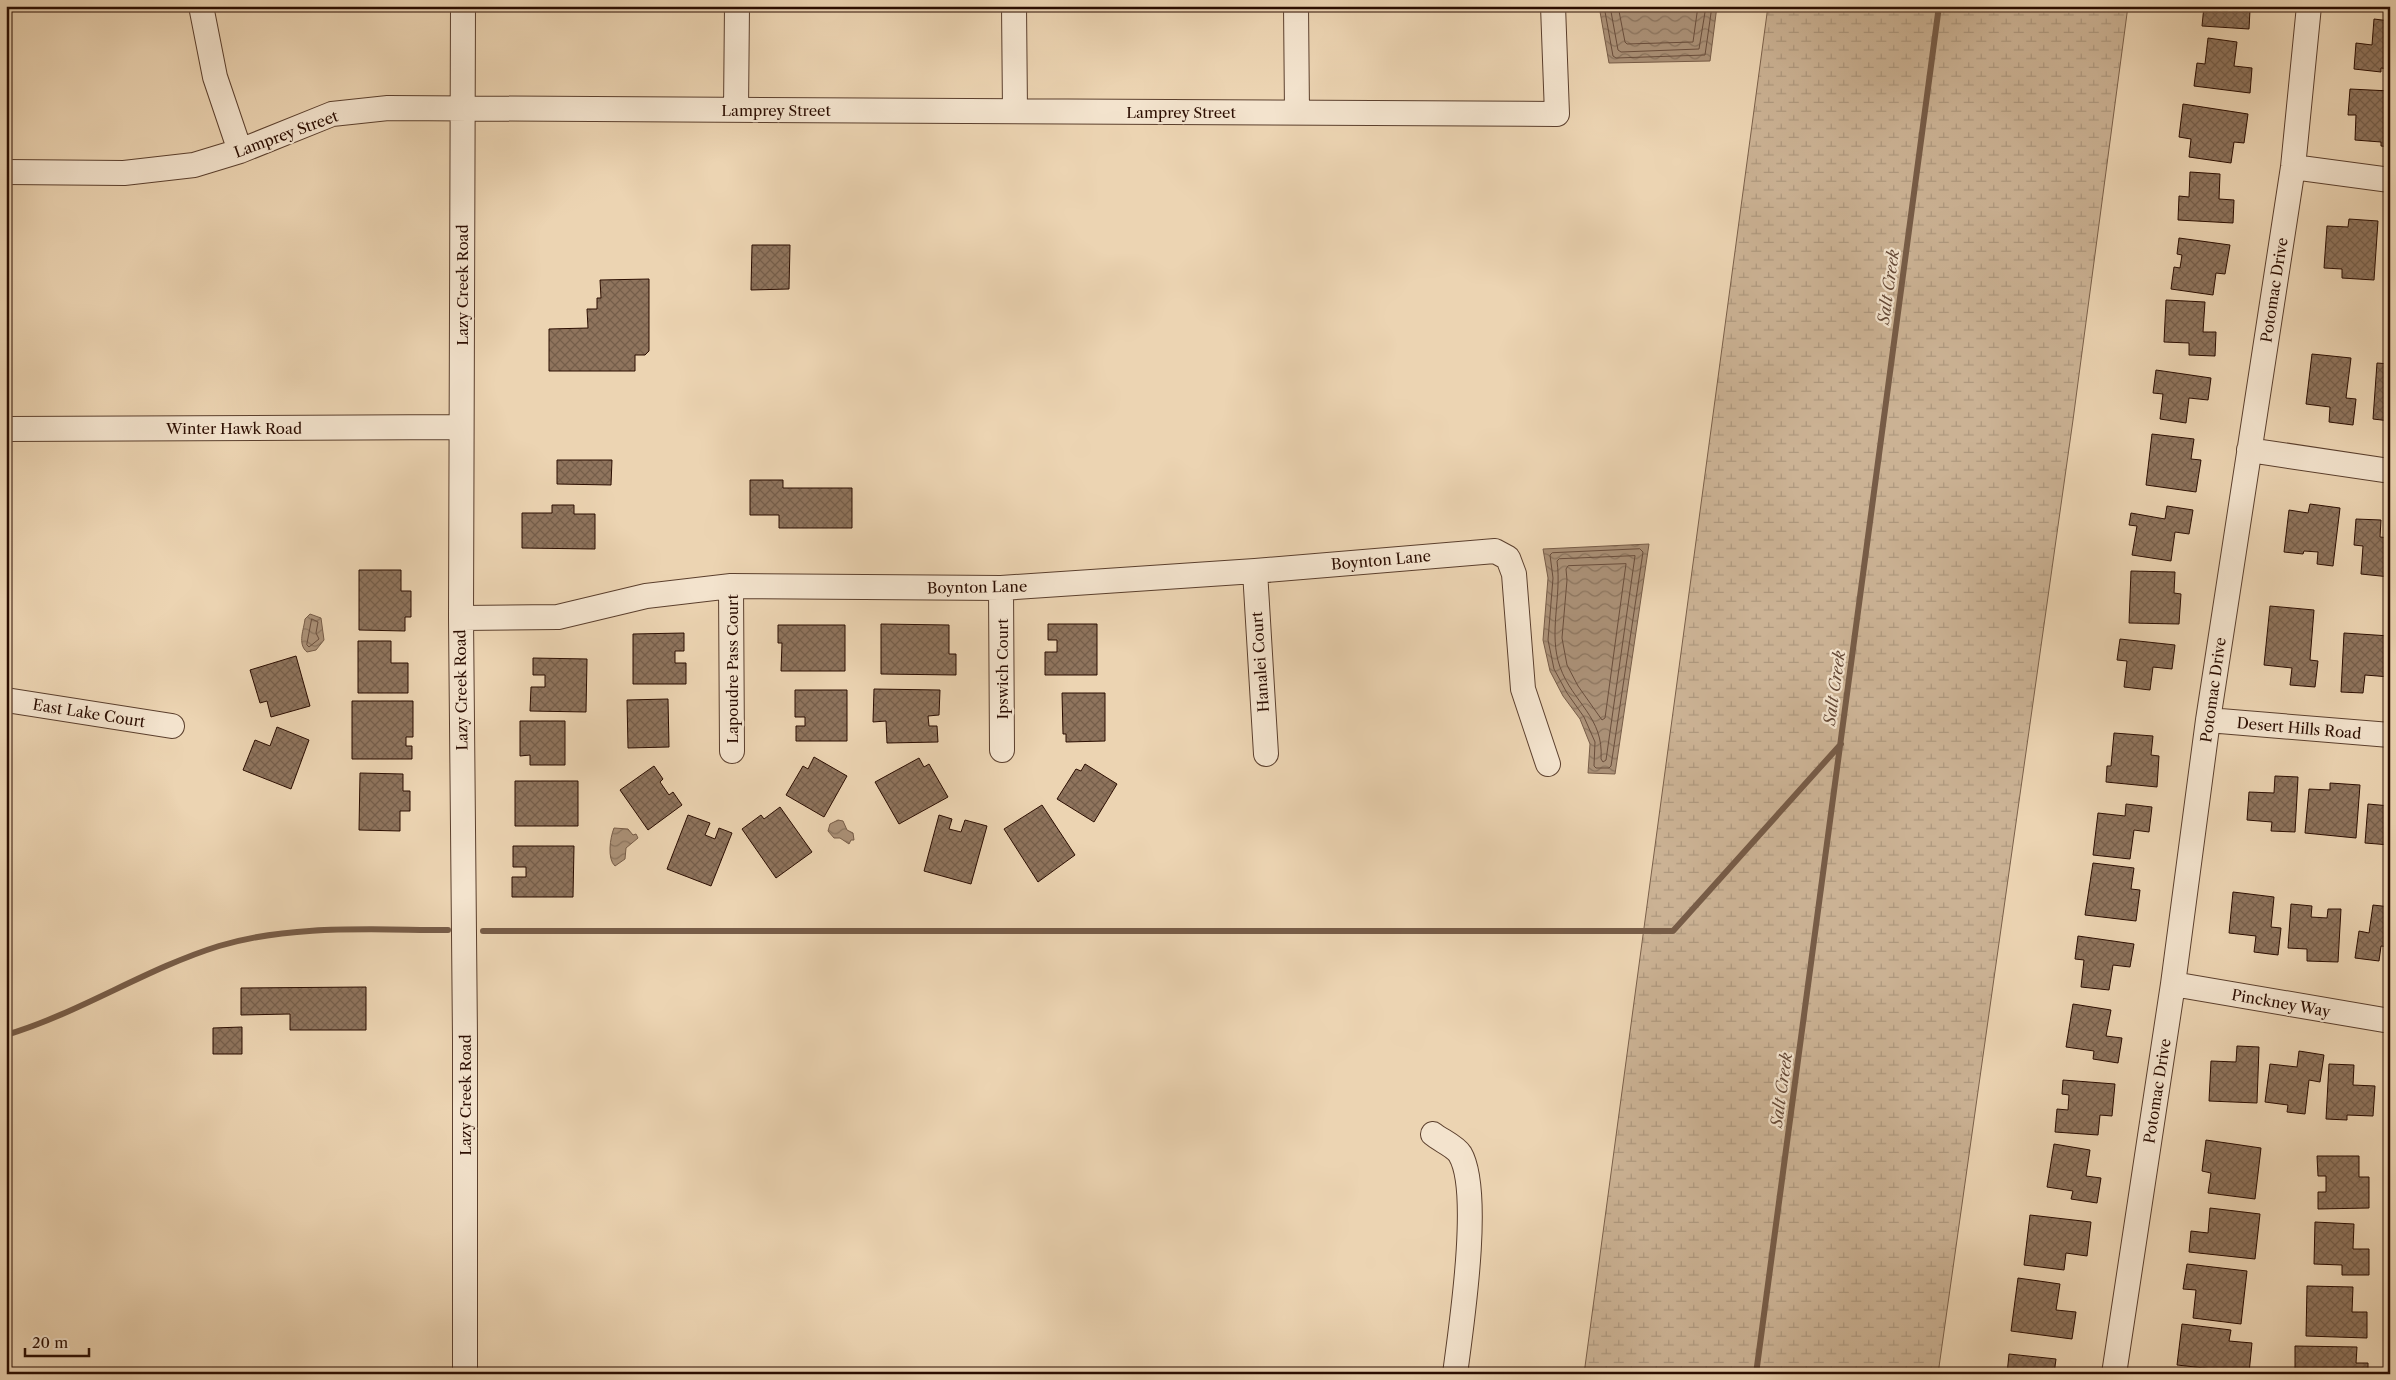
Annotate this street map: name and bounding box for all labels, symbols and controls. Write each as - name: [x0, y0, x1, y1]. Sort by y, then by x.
- street label: Lamprey Street: [721, 101, 831, 120]
- street label: Lamprey Street: [1126, 103, 1236, 122]
- street label: Lamprey Street: [231, 106, 341, 162]
- street label: Lazy Creek Road: [453, 224, 472, 346]
- street label: Potomac Drive: [2256, 236, 2292, 344]
- water label: Salt Creek: [1873, 248, 1903, 327]
- street label: Winter Hawk Road: [165, 419, 302, 438]
- street label: Boynton Lane: [1330, 546, 1432, 574]
- street label: Boynton Lane: [927, 577, 1027, 597]
- street label: Lapoudre Pass Court: [723, 594, 742, 744]
- street label: Hanalei Court: [1247, 610, 1273, 713]
- street label: Ipswich Court: [993, 618, 1012, 720]
- street label: Lazy Creek Road: [450, 629, 472, 751]
- street label: Potomac Drive: [2196, 636, 2230, 744]
- water label: Salt Creek: [1819, 649, 1849, 728]
- street label: East Lake Court: [31, 695, 147, 731]
- street label: Desert Hills Road: [2236, 713, 2362, 743]
- street label: Pinckney Way: [2230, 985, 2333, 1021]
- street label: Lazy Creek Road: [456, 1034, 475, 1156]
- street label: Potomac Drive: [2139, 1037, 2175, 1145]
- water label: Salt Creek: [1766, 1051, 1796, 1130]
- scale bar: [25, 1325, 89, 1357]
- text: 20 m: [32, 1333, 68, 1352]

